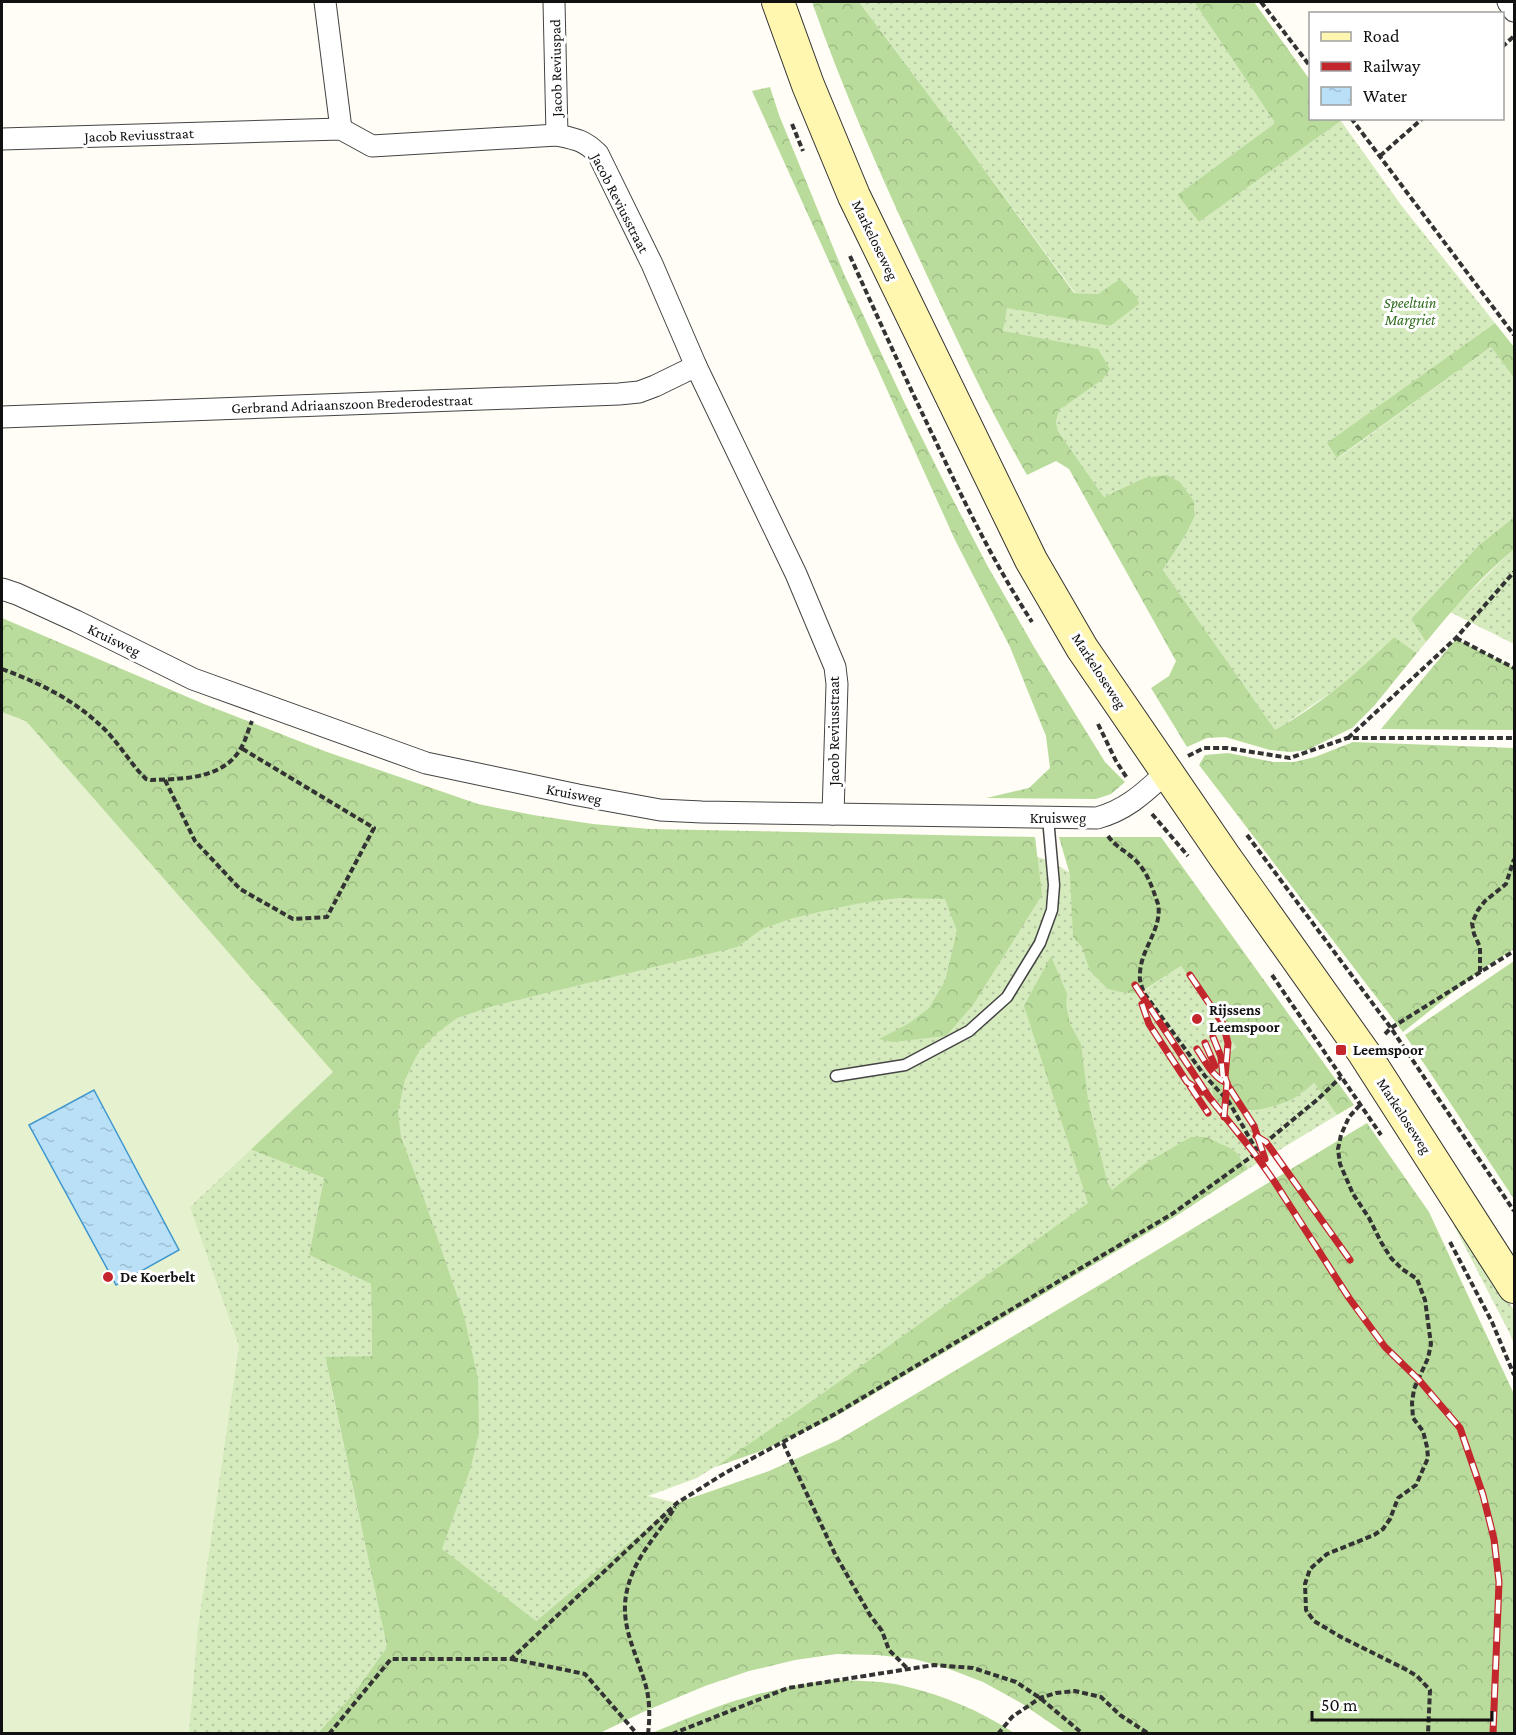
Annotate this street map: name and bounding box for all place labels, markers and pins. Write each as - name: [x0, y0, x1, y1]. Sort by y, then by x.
- place label: Rijssens Leemspoor: [1209, 1002, 1280, 1035]
- marker: Rijssens Leemspoor: [1190, 1012, 1204, 1026]
- place label: Leemspoor: [1353, 1042, 1424, 1058]
- marker: Leemspoor: [1334, 1043, 1348, 1057]
- place label: De Koerbelt: [120, 1269, 196, 1285]
- marker: De Koerbelt: [101, 1270, 115, 1284]

